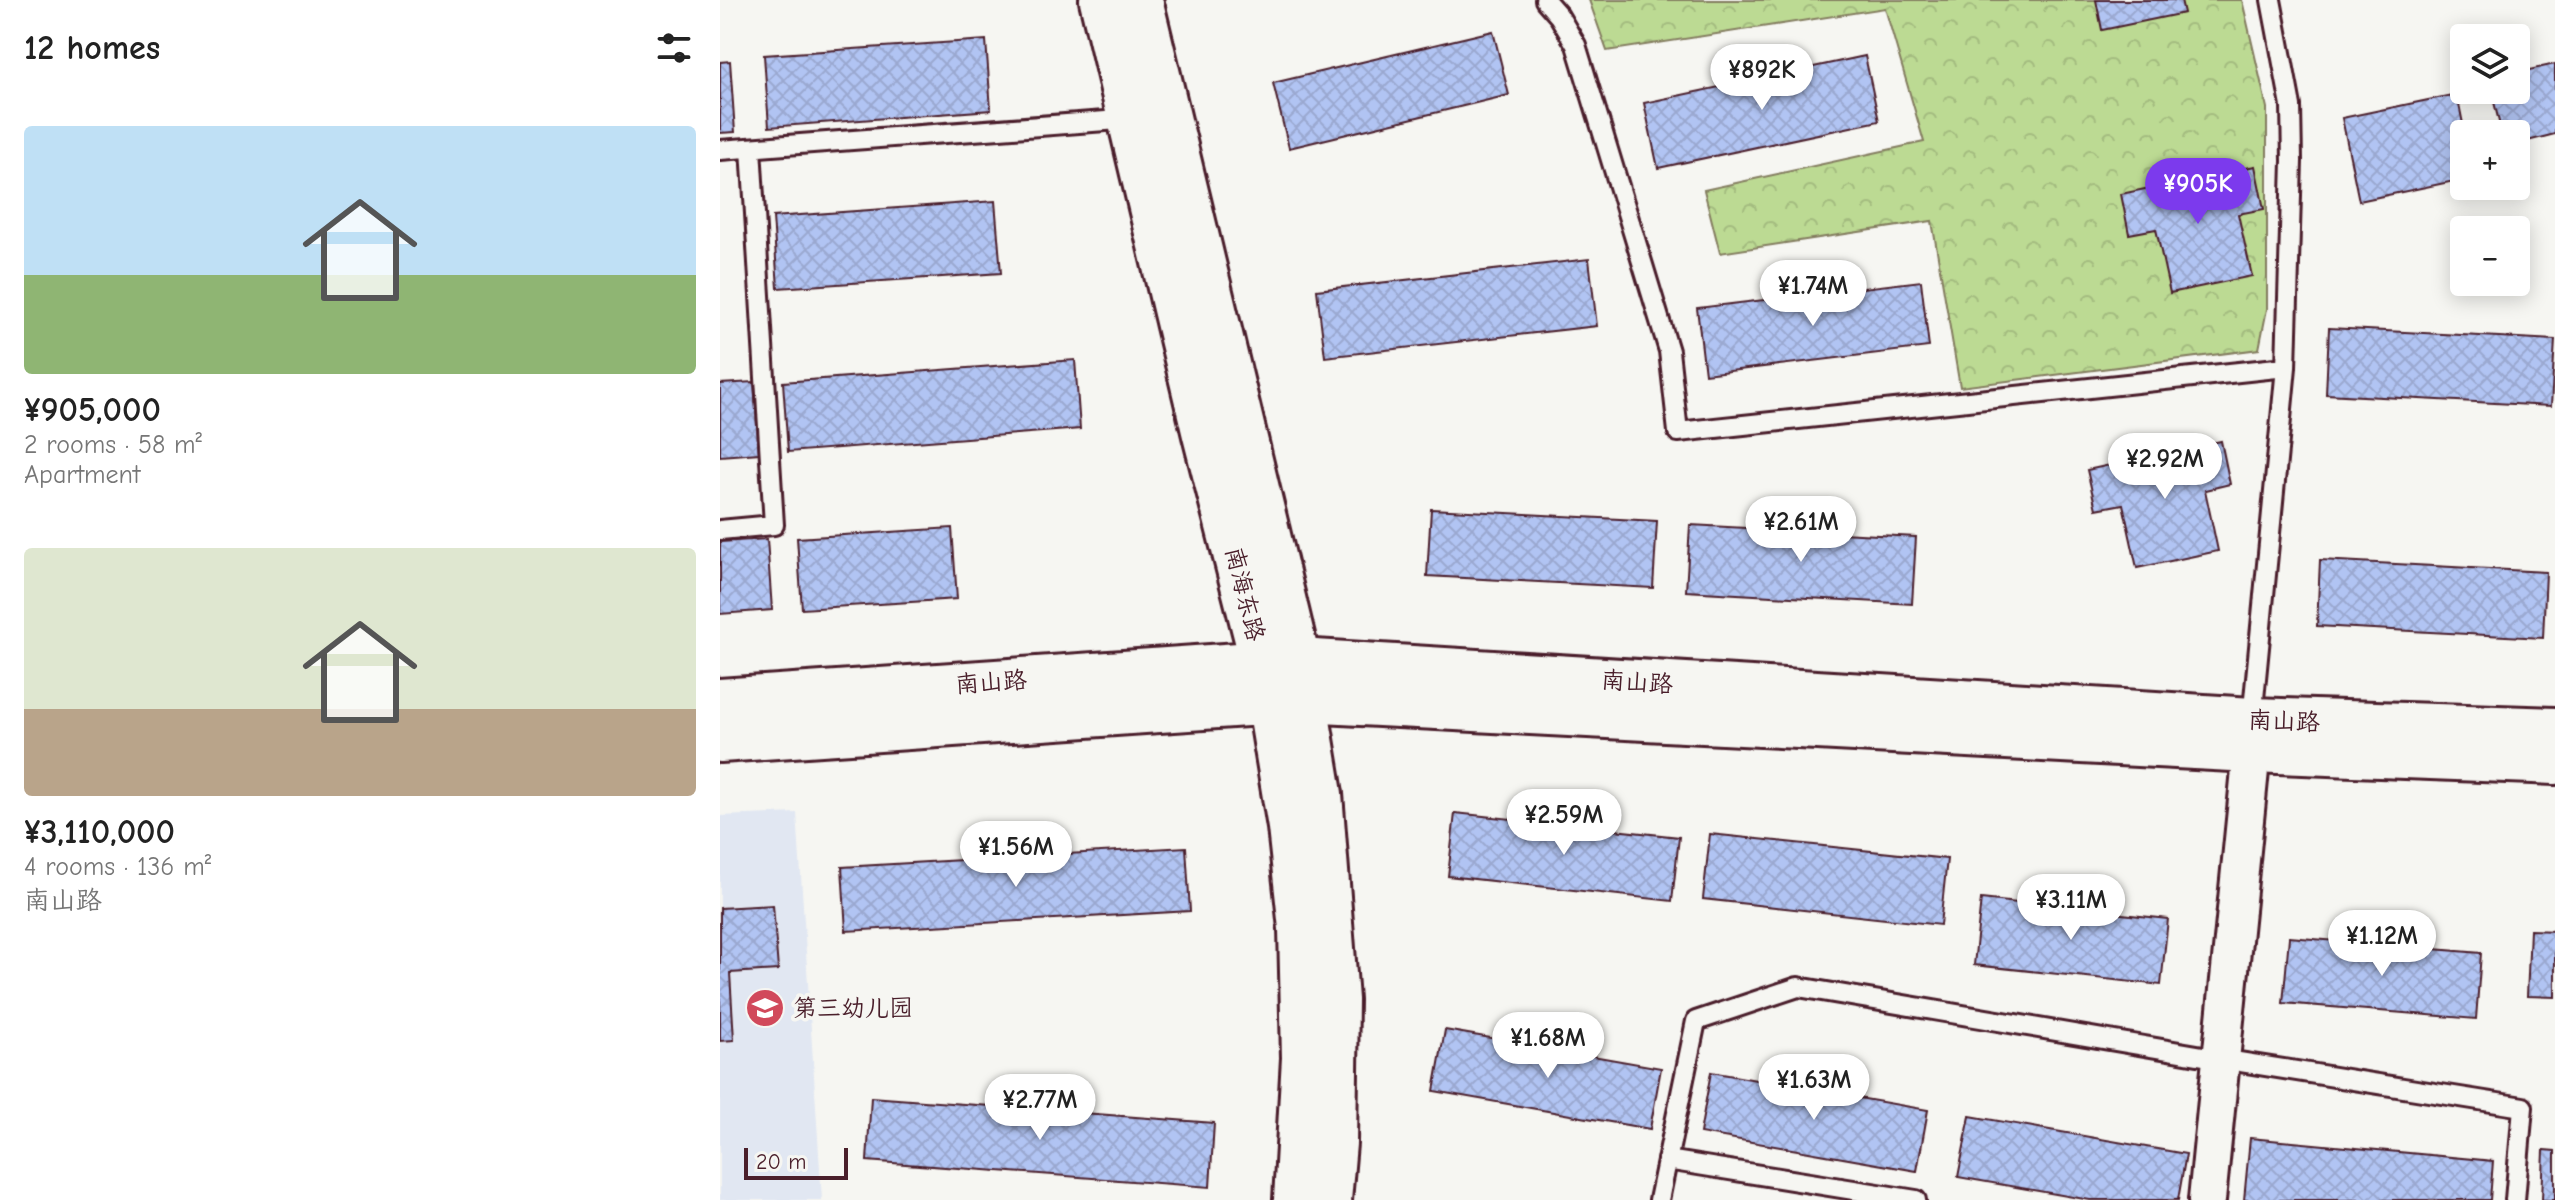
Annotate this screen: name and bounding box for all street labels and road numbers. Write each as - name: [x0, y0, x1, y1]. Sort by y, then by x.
- street label: 南海东路: [1220, 544, 1270, 644]
- street label: 南山路: [954, 666, 1028, 698]
- street label: 南山路: [1600, 666, 1674, 698]
- street label: 南山路: [2248, 706, 2320, 736]

